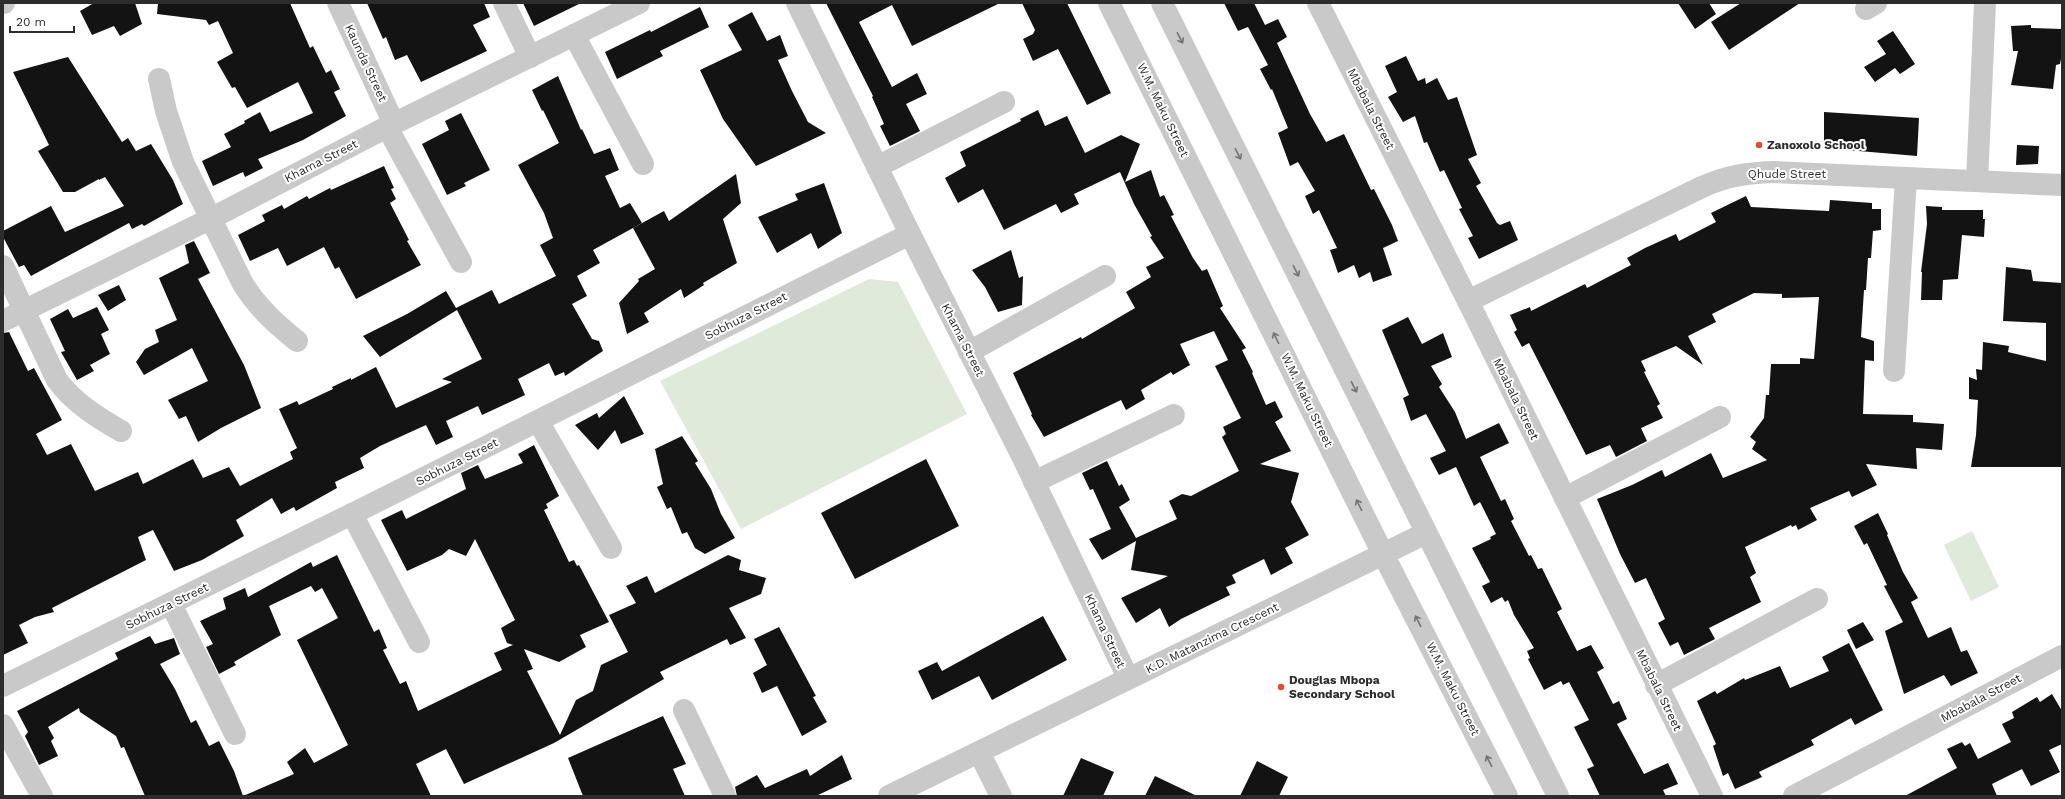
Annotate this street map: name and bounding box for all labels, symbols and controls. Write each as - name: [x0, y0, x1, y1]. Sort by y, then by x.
- scale bar: [10, 8, 74, 34]
- text: 20 m: [16, 15, 46, 29]
- street label: Kaunda Street: [342, 22, 390, 104]
- one-way arrow: [1177, 32, 1184, 44]
- street label: W.M. Maku Street: [1134, 61, 1192, 159]
- street label: Mbabala Street: [1345, 66, 1397, 152]
- street label: Khama Street: [282, 137, 360, 185]
- place label: Zanoxolo School: [1767, 138, 1865, 152]
- marker: Zanoxolo School: [1754, 140, 1764, 150]
- one-way arrow: [1235, 148, 1242, 160]
- street label: Qhude Street: [1748, 167, 1826, 181]
- one-way arrow: [1293, 264, 1300, 276]
- street label: Sobhuza Street: [703, 289, 789, 343]
- street label: Khama Street: [939, 301, 987, 379]
- one-way arrow: [1272, 332, 1279, 344]
- street label: W.M. Maku Street: [1278, 351, 1336, 449]
- street label: Mbabala Street: [1490, 356, 1542, 442]
- one-way arrow: [1351, 381, 1358, 393]
- street label: Sobhuza Street: [414, 435, 500, 489]
- one-way arrow: [1355, 499, 1362, 511]
- street label: Sobhuza Street: [123, 580, 211, 632]
- street label: Khama Street: [1082, 592, 1128, 670]
- street label: K.D. Matanzima Crescent: [1143, 600, 1281, 676]
- one-way arrow: [1413, 615, 1421, 627]
- street label: W.M. Maku Street: [1423, 640, 1483, 738]
- street label: Mbabala Street: [1633, 647, 1685, 733]
- street label: Mbabala Street: [1938, 671, 2024, 725]
- place label: Douglas Mbopa Secondary School: [1289, 673, 1395, 701]
- marker: Douglas Mbopa Secondary School: [1276, 682, 1286, 692]
- one-way arrow: [1485, 756, 1493, 768]

